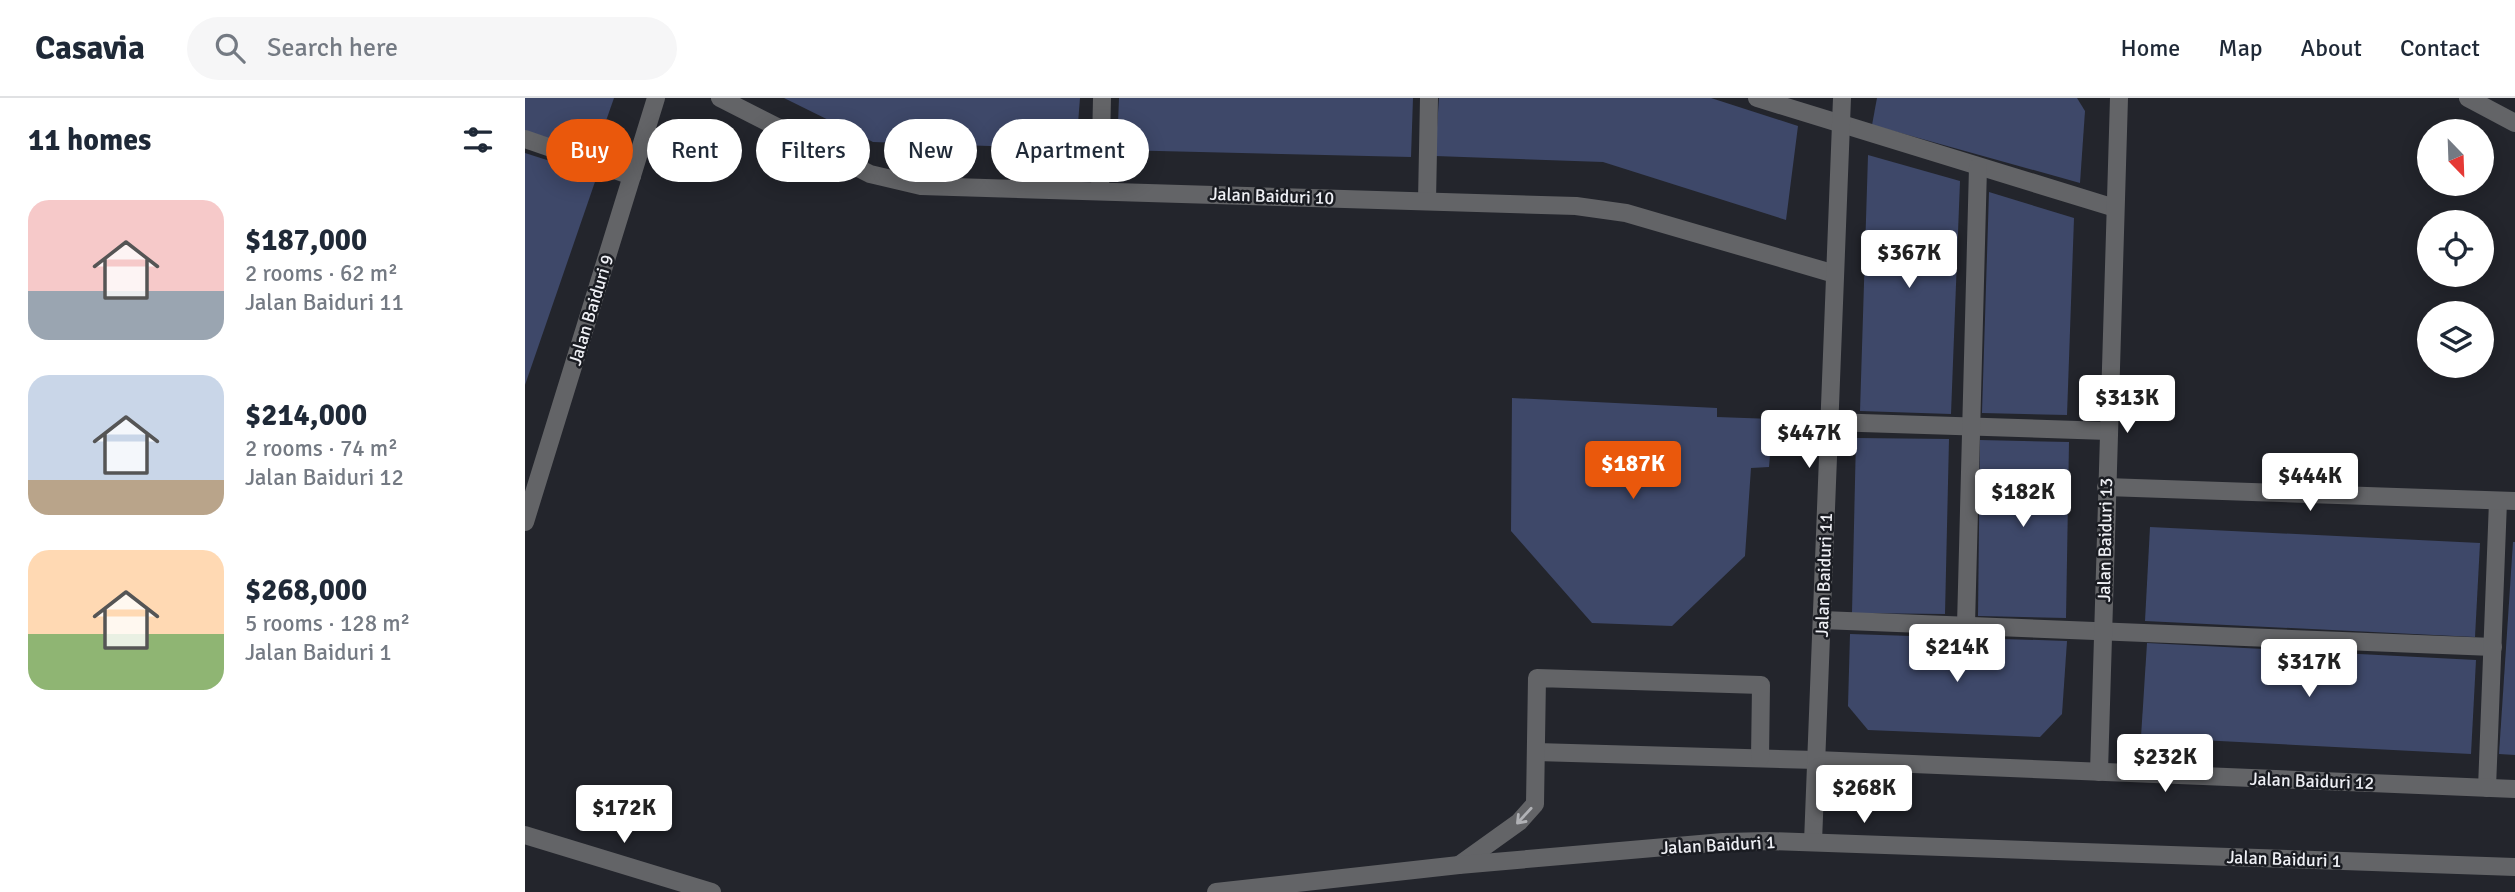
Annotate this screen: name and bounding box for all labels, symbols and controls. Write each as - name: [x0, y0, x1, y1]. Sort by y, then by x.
- search box: [187, 17, 677, 80]
- text: Casavia: [35, 28, 145, 69]
- icon: search: [211, 29, 249, 67]
- text: Search here: [267, 32, 398, 64]
- text: Home: [2120, 33, 2180, 63]
- text: Map: [2218, 33, 2263, 63]
- text: About: [2301, 33, 2362, 63]
- text: Contact: [2400, 33, 2480, 63]
- chip: Buy: [546, 119, 633, 182]
- chip: Rent: [647, 119, 742, 182]
- chip: Filters: [756, 119, 870, 182]
- chip: New: [884, 119, 977, 182]
- chip: Apartment: [991, 119, 1149, 182]
- north arrow: [2417, 119, 2494, 196]
- map controls: [2417, 119, 2494, 378]
- icon: filters: [459, 121, 497, 159]
- text: 11 homes: [28, 122, 151, 159]
- street label: Jalan Baiduri 10: [1209, 183, 1335, 209]
- button: locate: [2417, 210, 2494, 287]
- text: $187,000: [245, 222, 367, 259]
- icon: home: [84, 228, 168, 312]
- pin: $367K: [1860, 230, 1958, 290]
- text: $367K: [1877, 238, 1941, 267]
- street label: Jalan Baiduri 9: [564, 252, 618, 368]
- text: 2 rooms · 62 m²: [245, 259, 398, 288]
- text: Jalan Baiduri 11: [245, 288, 404, 317]
- button: layers: [2417, 301, 2494, 378]
- pin: $313K: [2078, 376, 2176, 435]
- text: $313K: [2095, 383, 2159, 412]
- text: $214,000: [245, 397, 367, 434]
- icon: home: [84, 403, 168, 487]
- pin: $447K: [1760, 410, 1858, 470]
- text: $447K: [1777, 418, 1841, 447]
- text: 2 rooms · 74 m²: [245, 434, 398, 463]
- pin: $187K: [1584, 442, 1682, 501]
- text: $187K: [1601, 449, 1665, 478]
- pin: $444K: [2261, 454, 2359, 513]
- text: $444K: [2278, 461, 2342, 490]
- text: Jalan Baiduri 12: [245, 463, 404, 492]
- pin: $182K: [1974, 470, 2072, 529]
- text: $182K: [1991, 477, 2055, 506]
- street label: Jalan Baiduri 13: [2093, 478, 2117, 602]
- street label: Jalan Baiduri 11: [1811, 512, 1837, 638]
- text: $268,000: [245, 572, 367, 609]
- icon: home: [84, 578, 168, 662]
- text: 5 rooms · 128 m²: [245, 609, 410, 638]
- pin: $214K: [1908, 624, 2006, 684]
- text: $214K: [1925, 632, 1989, 661]
- text: Jalan Baiduri 1: [245, 638, 392, 667]
- pin: $317K: [2260, 640, 2358, 699]
- text: $317K: [2277, 647, 2341, 676]
- pin: $232K: [2116, 734, 2214, 794]
- text: $232K: [2133, 742, 2197, 771]
- pin: $268K: [1815, 766, 1913, 825]
- street label: Jalan Baiduri 12: [2249, 768, 2375, 794]
- text: $268K: [1832, 773, 1896, 802]
- pin: $172K: [575, 786, 673, 845]
- text: $172K: [592, 793, 656, 822]
- one-way arrow: [1516, 807, 1532, 825]
- street label: Jalan Baiduri 1: [1660, 831, 1776, 859]
- street label: Jalan Baiduri 1: [2226, 846, 2342, 872]

